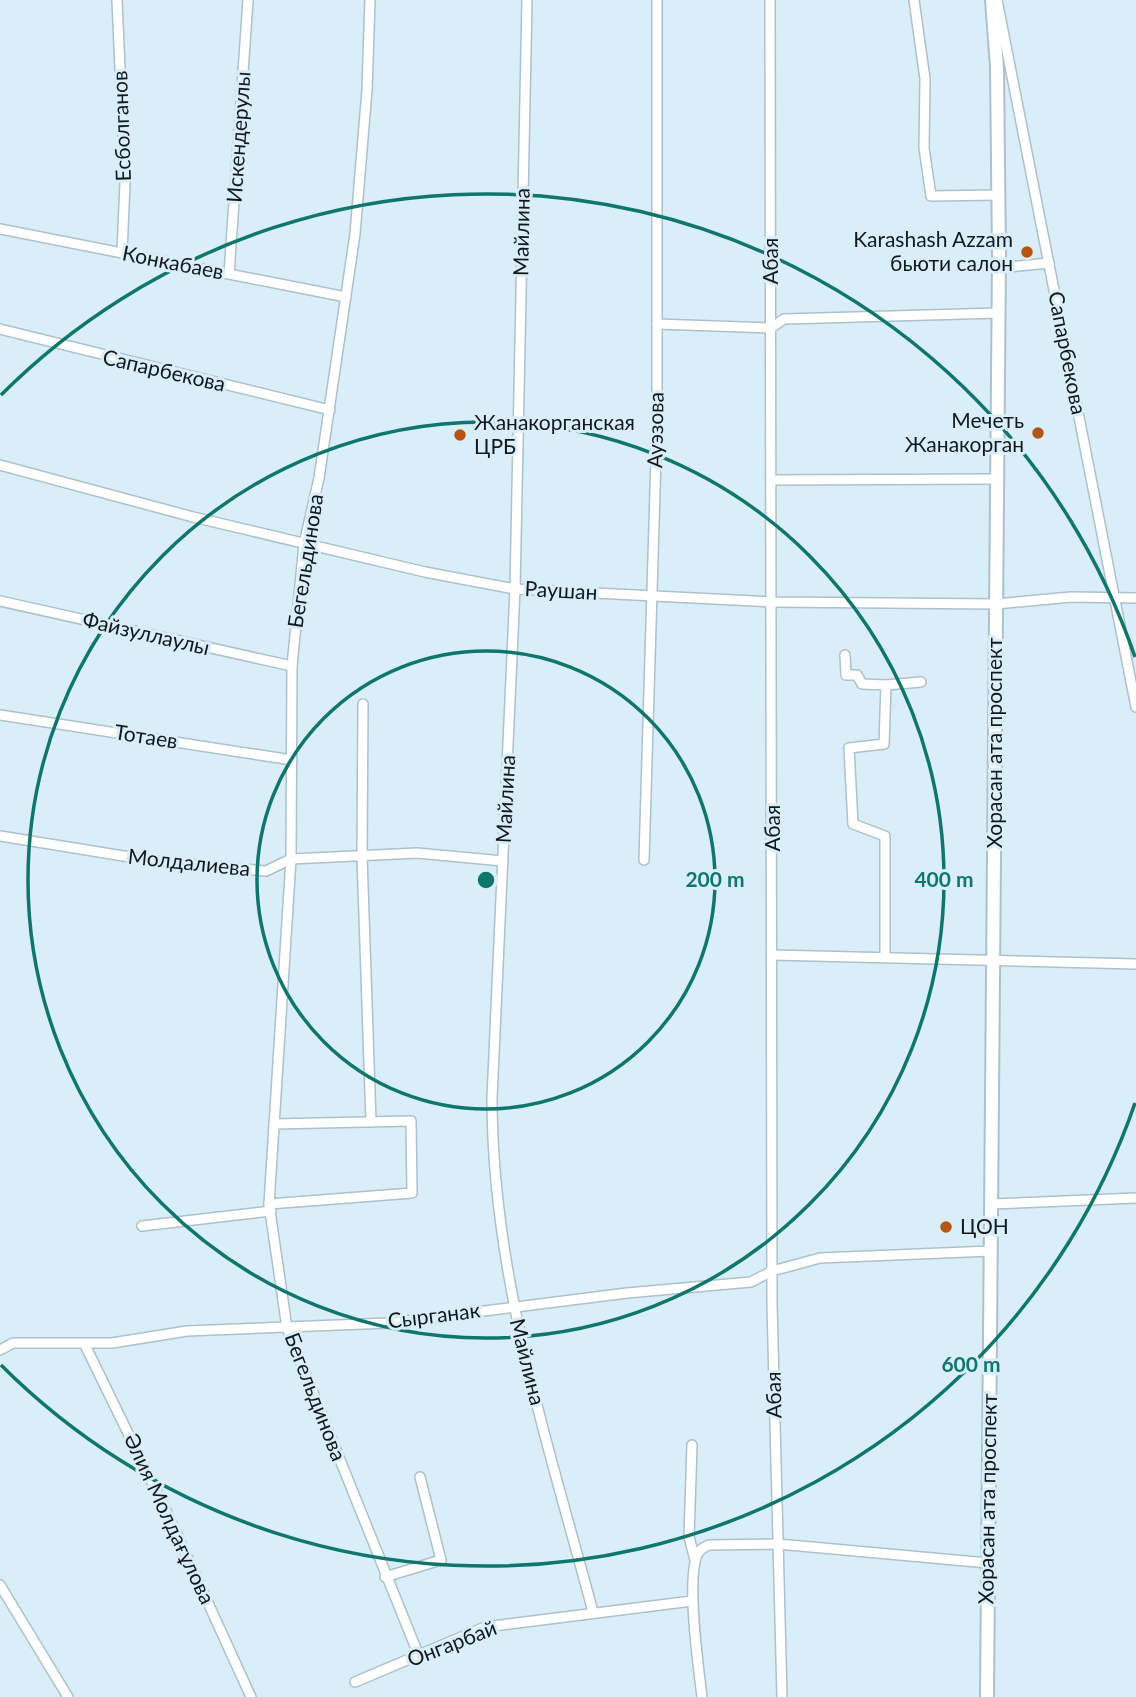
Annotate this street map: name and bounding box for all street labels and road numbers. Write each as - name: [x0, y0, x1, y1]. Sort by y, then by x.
- street label: Есболганов: [106, 70, 135, 182]
- street label: Искендерулы: [220, 70, 255, 203]
- street label: Майлина: [507, 188, 534, 276]
- street label: Абая: [757, 238, 782, 284]
- street label: Конкабаев: [121, 239, 226, 284]
- street label: Сапарбекова: [1044, 289, 1093, 416]
- street label: Сапарбекова: [101, 343, 228, 396]
- street label: Ауэзова: [641, 392, 668, 468]
- street label: Бегельдинова: [282, 492, 327, 630]
- street label: Раушан: [524, 575, 598, 604]
- street label: Файзуллаулы: [80, 606, 212, 659]
- street label: Хорасан ата проспект: [981, 637, 1006, 848]
- street label: Тотаев: [113, 718, 180, 753]
- street label: Майлина: [490, 754, 519, 844]
- street label: Абая: [759, 805, 784, 851]
- street label: Молдалиева: [127, 843, 252, 880]
- street label: Сырганак: [386, 1296, 482, 1333]
- street label: Майлина: [506, 1316, 551, 1408]
- street label: Бегельдинова: [280, 1329, 352, 1464]
- street label: Абая: [760, 1371, 785, 1419]
- street label: Хорасан ата проспект: [972, 1393, 1001, 1605]
- street label: Әлия Молдағұлова: [120, 1429, 221, 1608]
- street label: Онгарбай: [403, 1614, 500, 1671]

